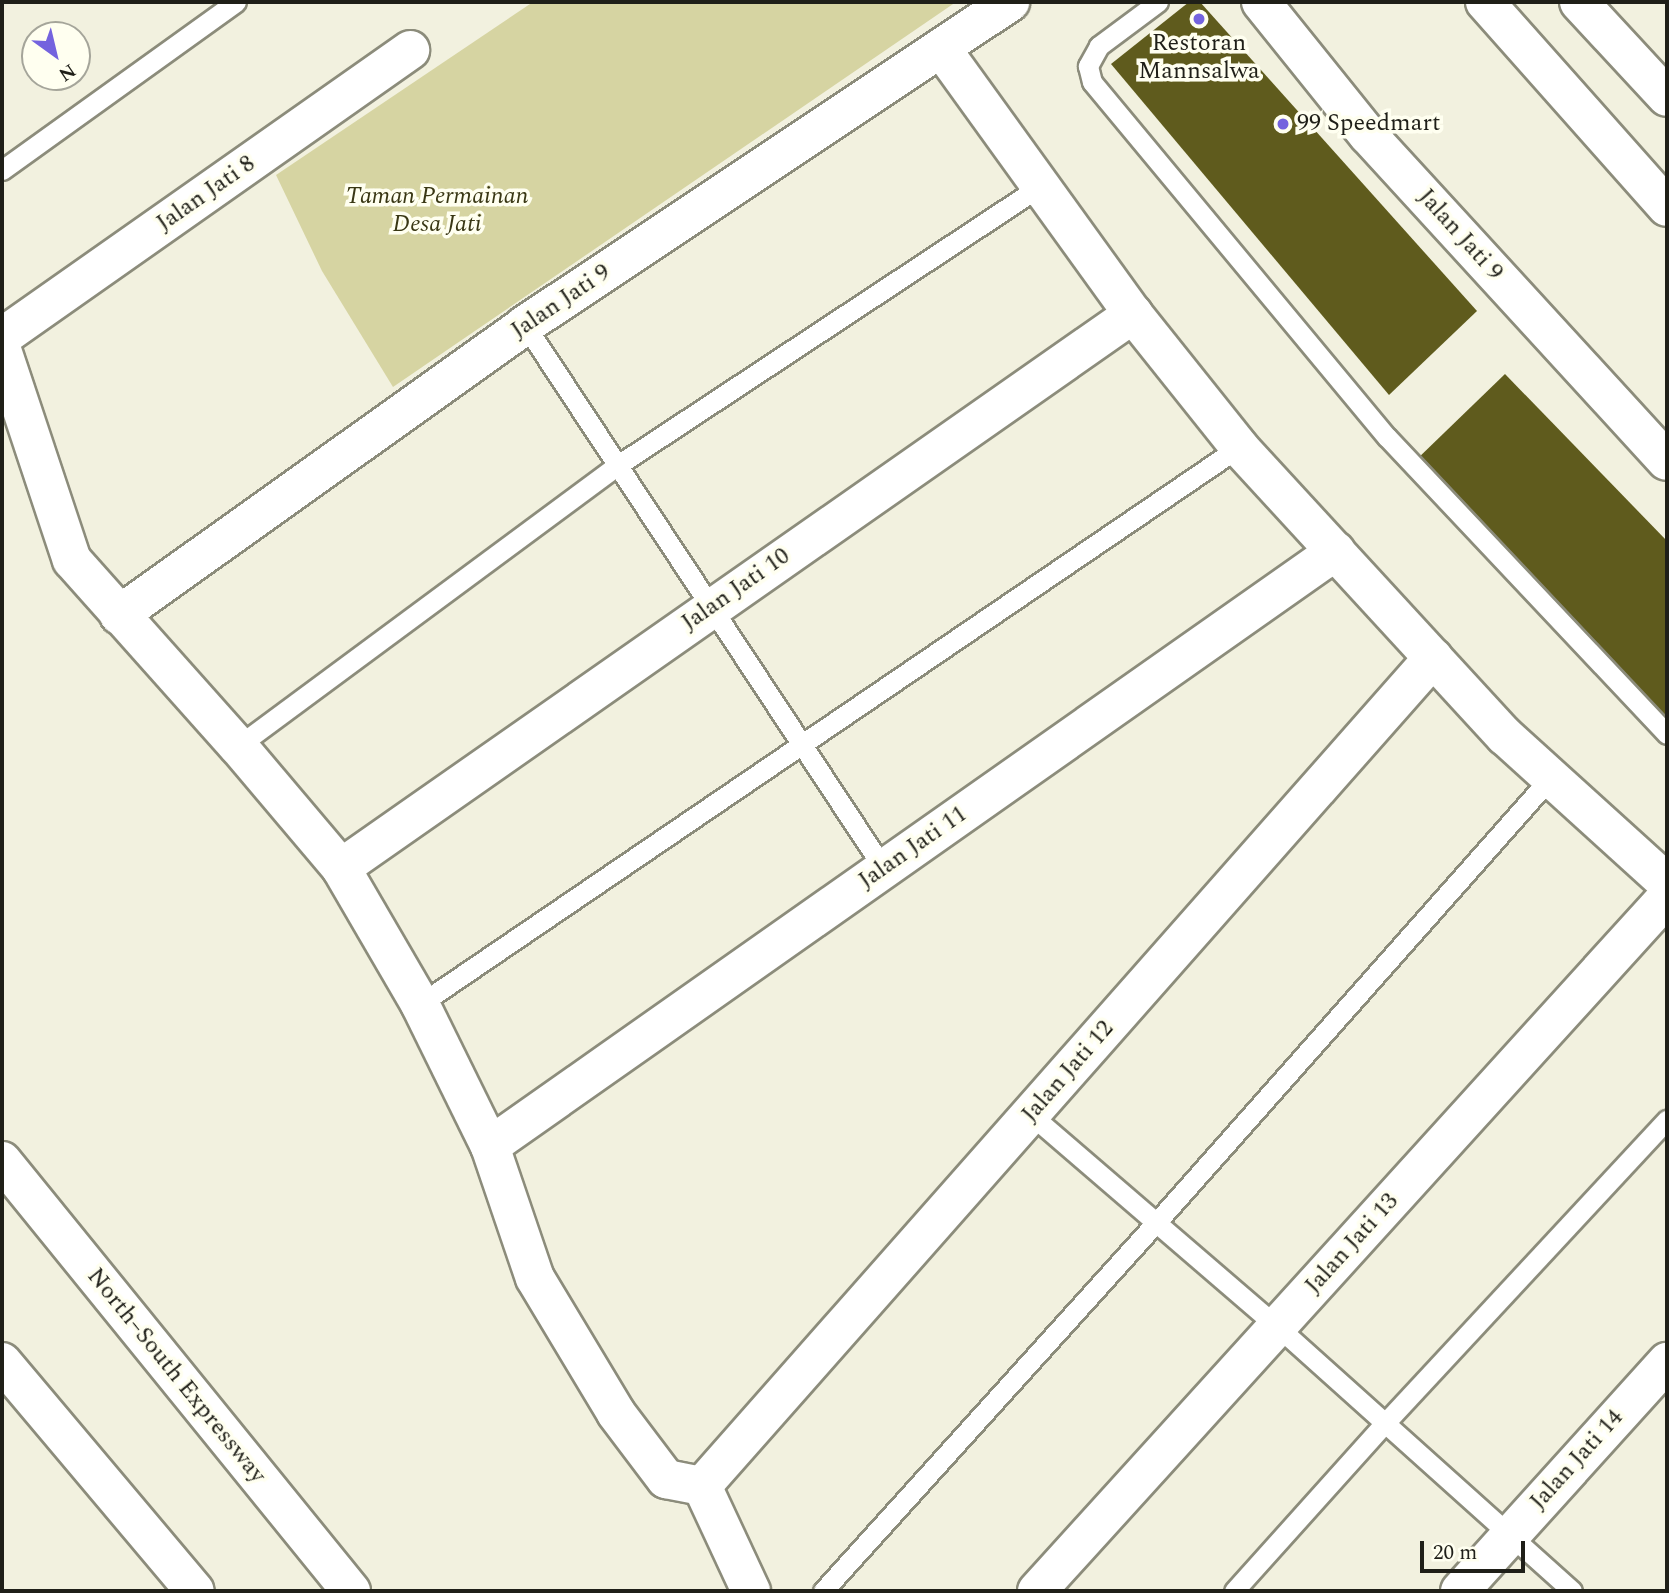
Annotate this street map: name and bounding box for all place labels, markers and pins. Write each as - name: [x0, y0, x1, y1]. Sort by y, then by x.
- marker: Restoran Mannsalwa: [1191, 11, 1207, 27]
- place label: Restoran Mannsalwa: [1138, 30, 1260, 86]
- place label: 99 Speedmart: [1297, 110, 1440, 138]
- marker: 99 Speedmart: [1275, 116, 1291, 132]

